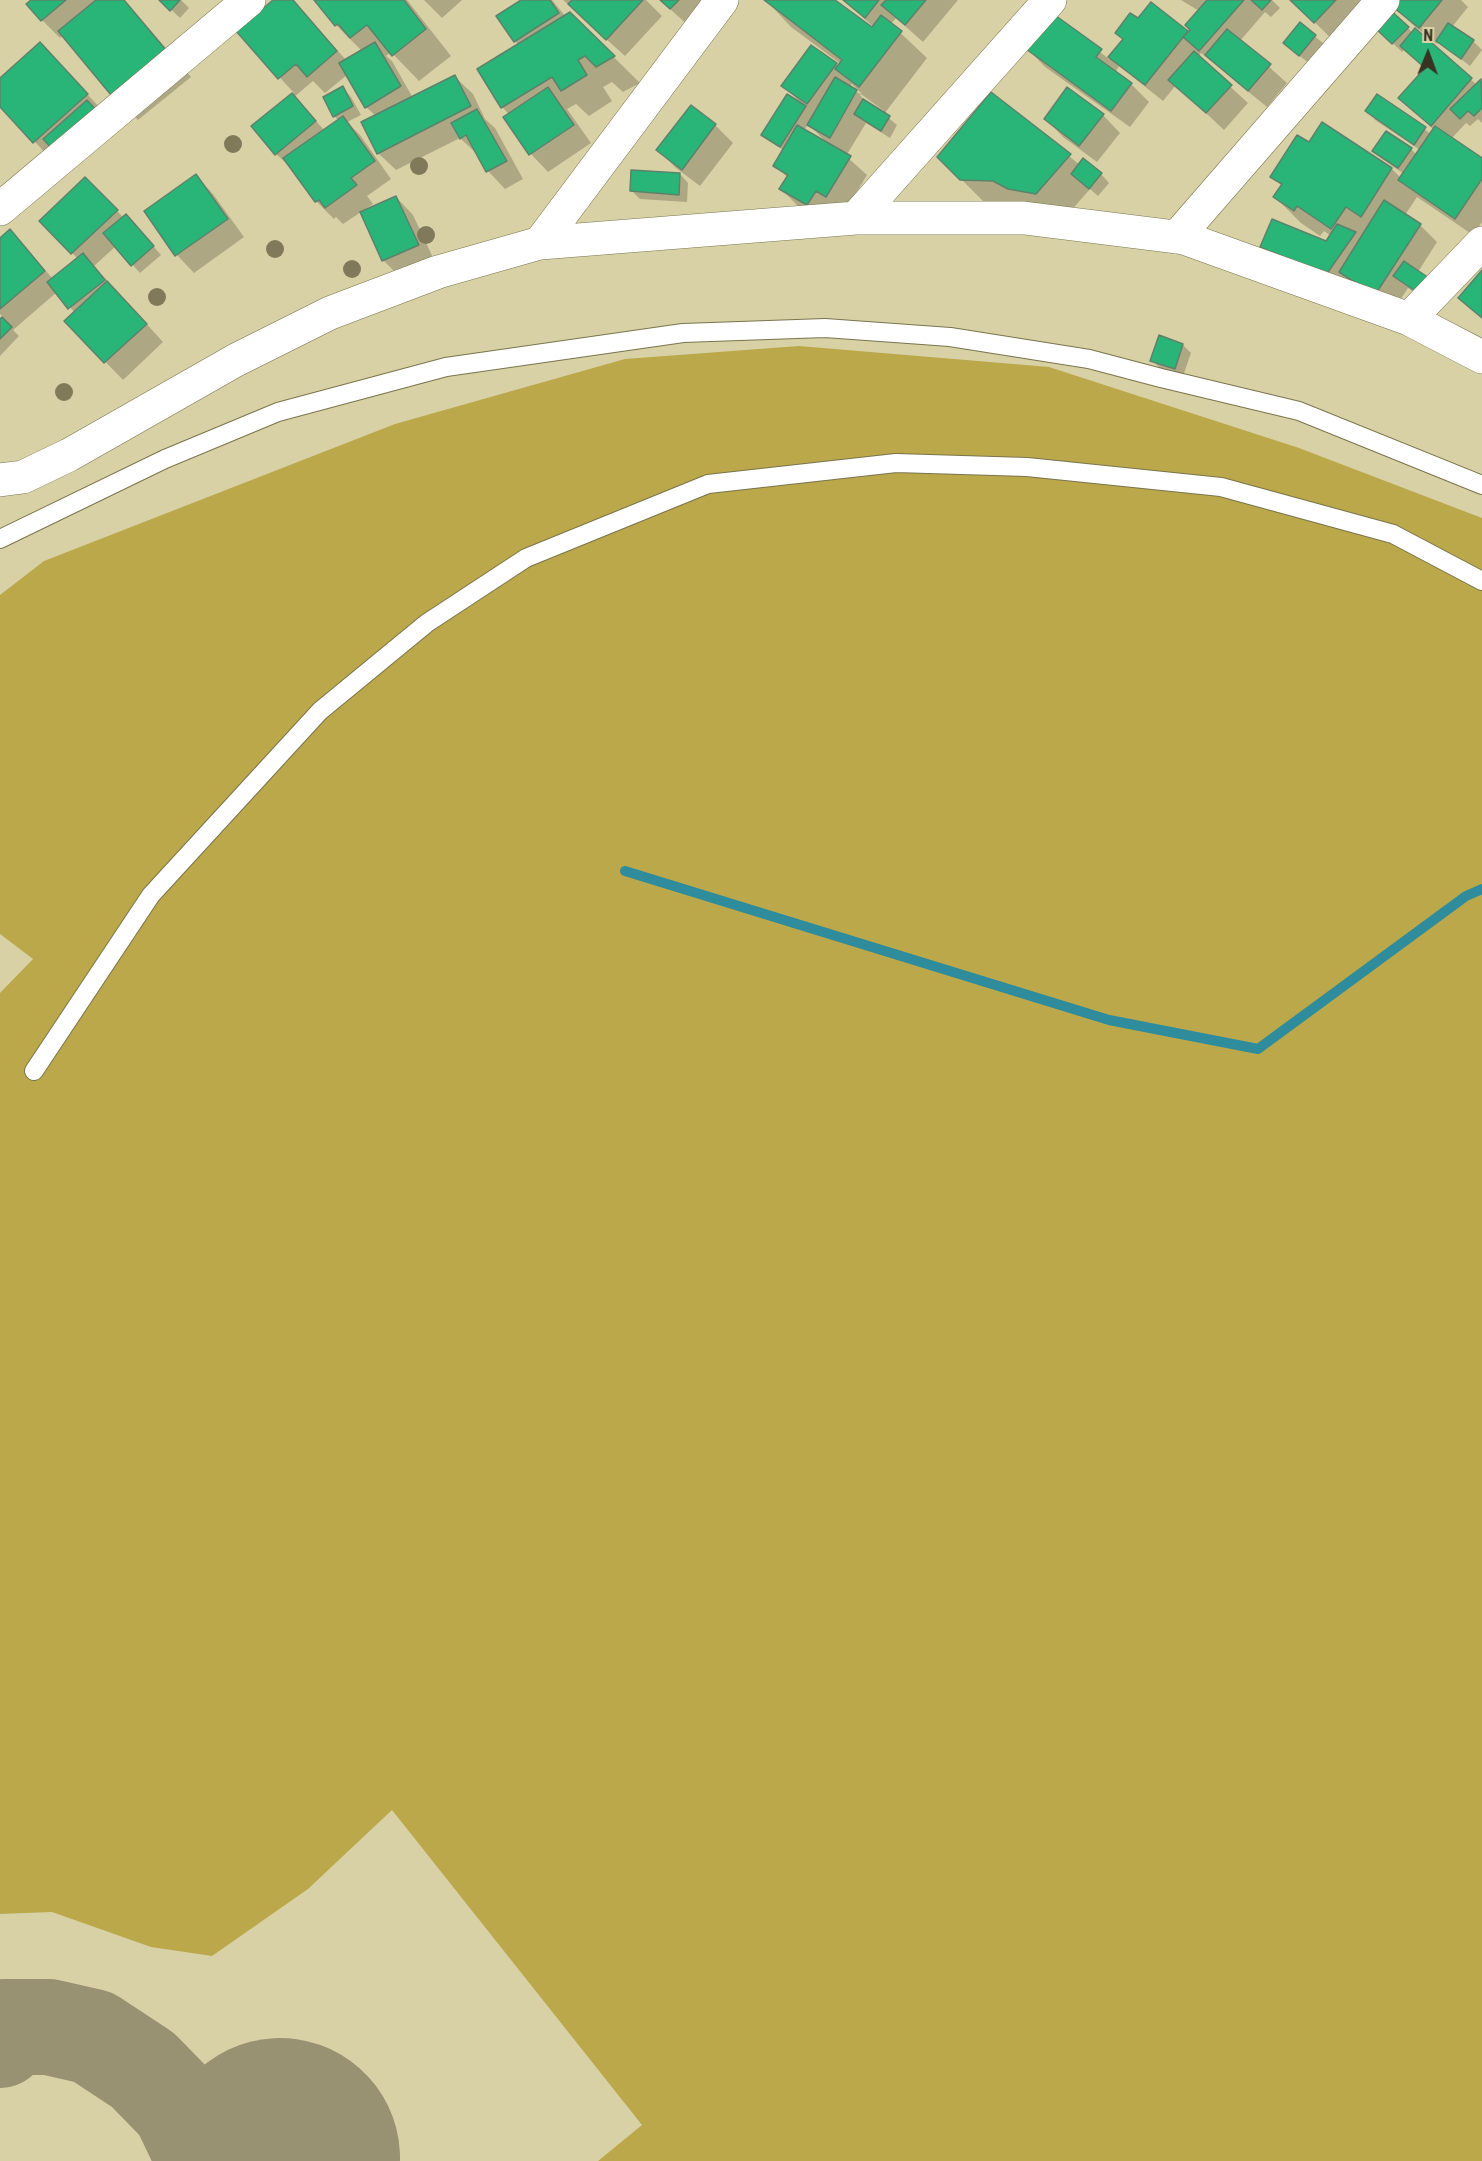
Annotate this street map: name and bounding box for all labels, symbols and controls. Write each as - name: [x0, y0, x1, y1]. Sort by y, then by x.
- north arrow: [1398, 24, 1458, 84]
- text: N: [1423, 26, 1433, 45]

